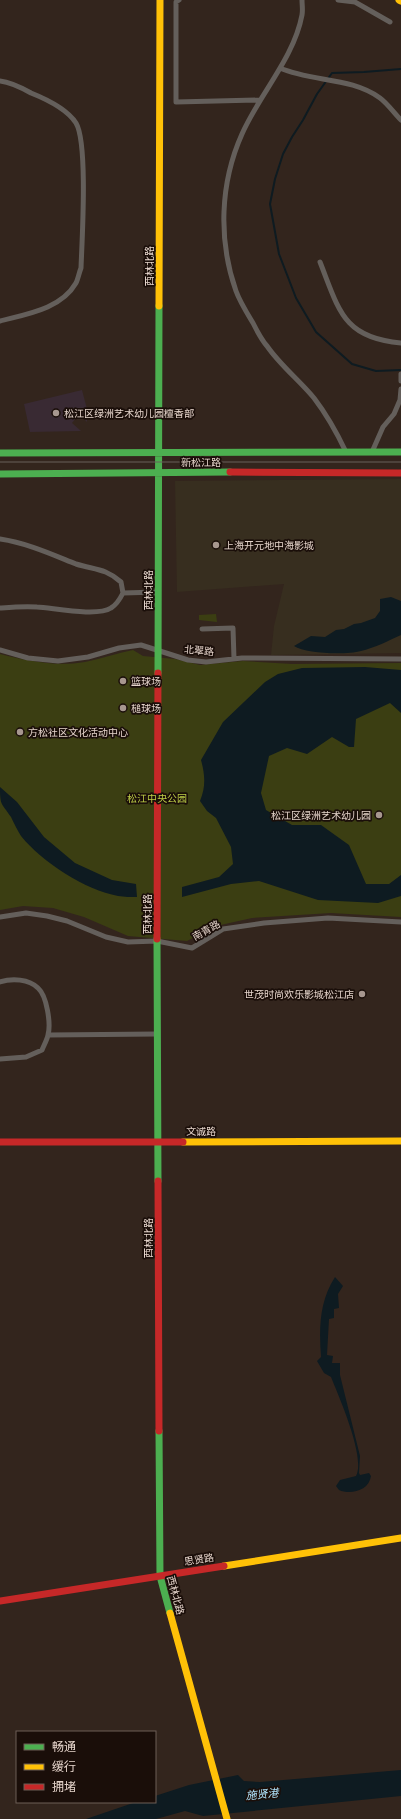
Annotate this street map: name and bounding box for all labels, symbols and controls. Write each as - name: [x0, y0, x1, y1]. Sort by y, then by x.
- street label: 西林北路: [144, 246, 155, 286]
- marker: 松江区绿洲艺术幼儿园檀香部: [51, 408, 61, 418]
- place label: 松江区绿洲艺术幼儿园檀香部: [64, 408, 194, 419]
- street label: 新松江路: [181, 457, 221, 468]
- marker: 上海开元地中海影城: [211, 540, 221, 550]
- place label: 上海开元地中海影城: [224, 540, 314, 551]
- street label: 西林北路: [143, 570, 154, 610]
- street label: 北翠路: [184, 644, 214, 657]
- marker: 篮球场: [118, 676, 128, 686]
- place label: 篮球场: [131, 676, 161, 687]
- marker: 槌球场: [118, 703, 128, 713]
- place label: 槌球场: [131, 703, 161, 714]
- marker: 方松社区文化活动中心: [15, 727, 25, 737]
- place label: 方松社区文化活动中心: [28, 727, 128, 738]
- park label: 松江中央公园: [127, 793, 187, 804]
- place label: 松江区绿洲艺术幼儿园: [271, 810, 371, 821]
- marker: 松江区绿洲艺术幼儿园: [374, 810, 384, 820]
- street label: 西林北路: [142, 894, 153, 934]
- street label: 南青路: [190, 918, 222, 943]
- place label: 世茂时尚欢乐影城松江店: [244, 989, 354, 1000]
- marker: 世茂时尚欢乐影城松江店: [357, 989, 367, 999]
- street label: 文诚路: [186, 1126, 216, 1137]
- street label: 西林北路: [143, 1218, 154, 1258]
- street label: 思贤路: [183, 1552, 215, 1567]
- street label: 西林北路: [165, 1574, 186, 1616]
- legend: [16, 1731, 156, 1803]
- text: 畅通: [52, 1740, 76, 1754]
- text: 缓行: [52, 1760, 76, 1774]
- text: 拥堵: [52, 1780, 76, 1794]
- water label: 施贤港: [245, 1786, 281, 1802]

